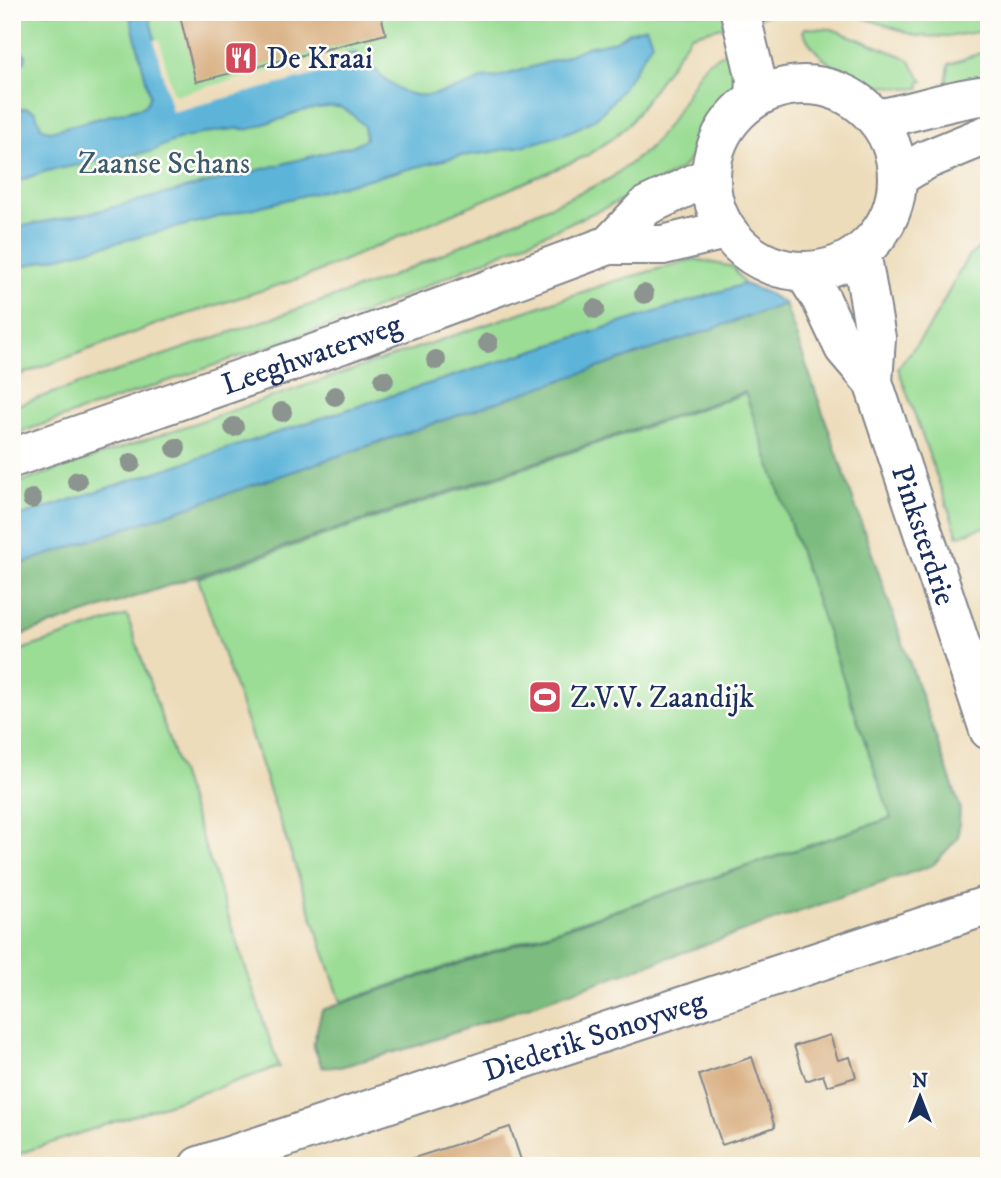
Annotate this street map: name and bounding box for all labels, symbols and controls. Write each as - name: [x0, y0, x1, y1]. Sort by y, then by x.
- restaurant icon: De Kraai: [222, 39, 260, 77]
- place label: De Kraai: [266, 41, 373, 78]
- park label: Zaanse Schans: [78, 146, 250, 183]
- street label: Leeghwaterweg: [217, 306, 407, 404]
- street label: Pinksterdrie: [882, 461, 963, 610]
- sports icon: Z.V.V. Zaandijk: [526, 678, 564, 716]
- place label: Z.V.V. Zaandijk: [570, 680, 754, 717]
- street label: Diederik Sonoyweg: [479, 983, 710, 1091]
- north arrow: [886, 1062, 956, 1132]
- text: N: [912, 1070, 928, 1093]

